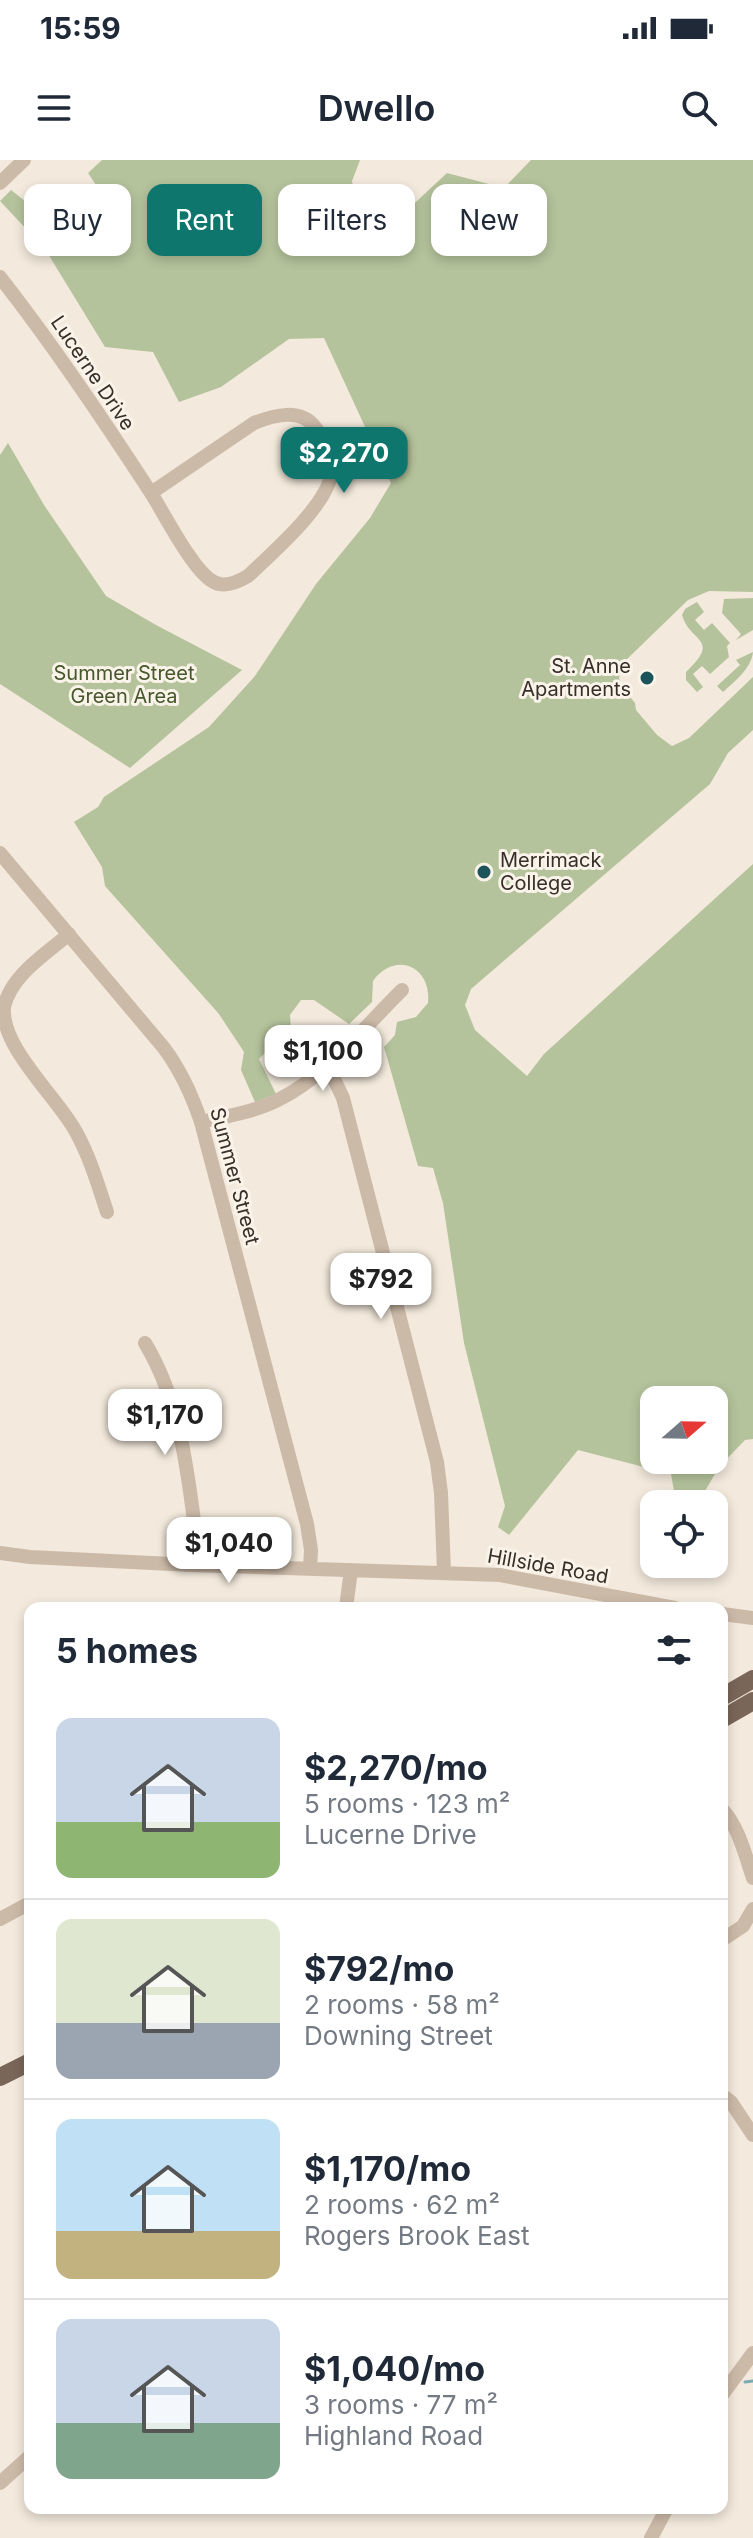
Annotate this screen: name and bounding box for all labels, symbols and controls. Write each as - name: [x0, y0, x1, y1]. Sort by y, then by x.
- text: 15:59: [40, 10, 121, 46]
- icon: menu: [32, 86, 76, 130]
- text: Dwello: [318, 86, 435, 130]
- icon: search: [677, 86, 721, 130]
- chip: Buy: [24, 184, 131, 256]
- chip: Rent: [147, 184, 262, 256]
- chip: Filters: [278, 184, 415, 256]
- chip: New: [431, 184, 547, 256]
- street label: Lucerne Drive: [46, 311, 140, 435]
- pin: $2,270: [279, 427, 409, 495]
- text: $2,270: [299, 437, 389, 468]
- place label: St. Anne Apartments: [521, 654, 631, 701]
- park label: Summer Street Green Area: [54, 661, 195, 708]
- marker: St. Anne Apartments: [638, 669, 656, 687]
- place label: Merrimack College: [500, 848, 601, 895]
- marker: Merrimack College: [475, 863, 493, 881]
- pin: $1,100: [258, 1025, 388, 1093]
- text: $1,100: [283, 1035, 363, 1066]
- street label: Summer Street: [205, 1105, 265, 1248]
- pin: $792: [334, 1253, 428, 1321]
- text: $792: [348, 1263, 414, 1294]
- north arrow: [640, 1386, 728, 1474]
- map controls: [640, 1386, 728, 1578]
- pin: $1,170: [100, 1389, 230, 1457]
- text: $1,170: [126, 1399, 204, 1430]
- button: locate: [640, 1490, 728, 1578]
- pin: $1,040: [164, 1517, 294, 1585]
- text: $1,040: [185, 1527, 273, 1558]
- street label: Hillside Road: [486, 1544, 610, 1588]
- icon: filters: [652, 1628, 696, 1672]
- text: 5 homes: [56, 1630, 198, 1671]
- text: $2,270/mo: [304, 1747, 488, 1788]
- icon: home: [120, 1750, 216, 1846]
- text: 5 rooms · 123 m²: [304, 1788, 510, 1819]
- text: Lucerne Drive: [304, 1819, 477, 1850]
- text: $792/mo: [304, 1948, 454, 1989]
- icon: home: [120, 1951, 216, 2047]
- text: 2 rooms · 58 m²: [304, 1989, 500, 2020]
- text: Downing Street: [304, 2020, 493, 2051]
- text: $1,170/mo: [304, 2148, 471, 2189]
- icon: home: [120, 2151, 216, 2247]
- text: 2 rooms · 62 m²: [304, 2189, 500, 2220]
- text: Rogers Brook East: [304, 2220, 529, 2251]
- text: $1,040/mo: [304, 2348, 485, 2389]
- icon: home: [120, 2351, 216, 2447]
- text: 3 rooms · 77 m²: [304, 2389, 498, 2420]
- text: Highland Road: [304, 2420, 483, 2451]

